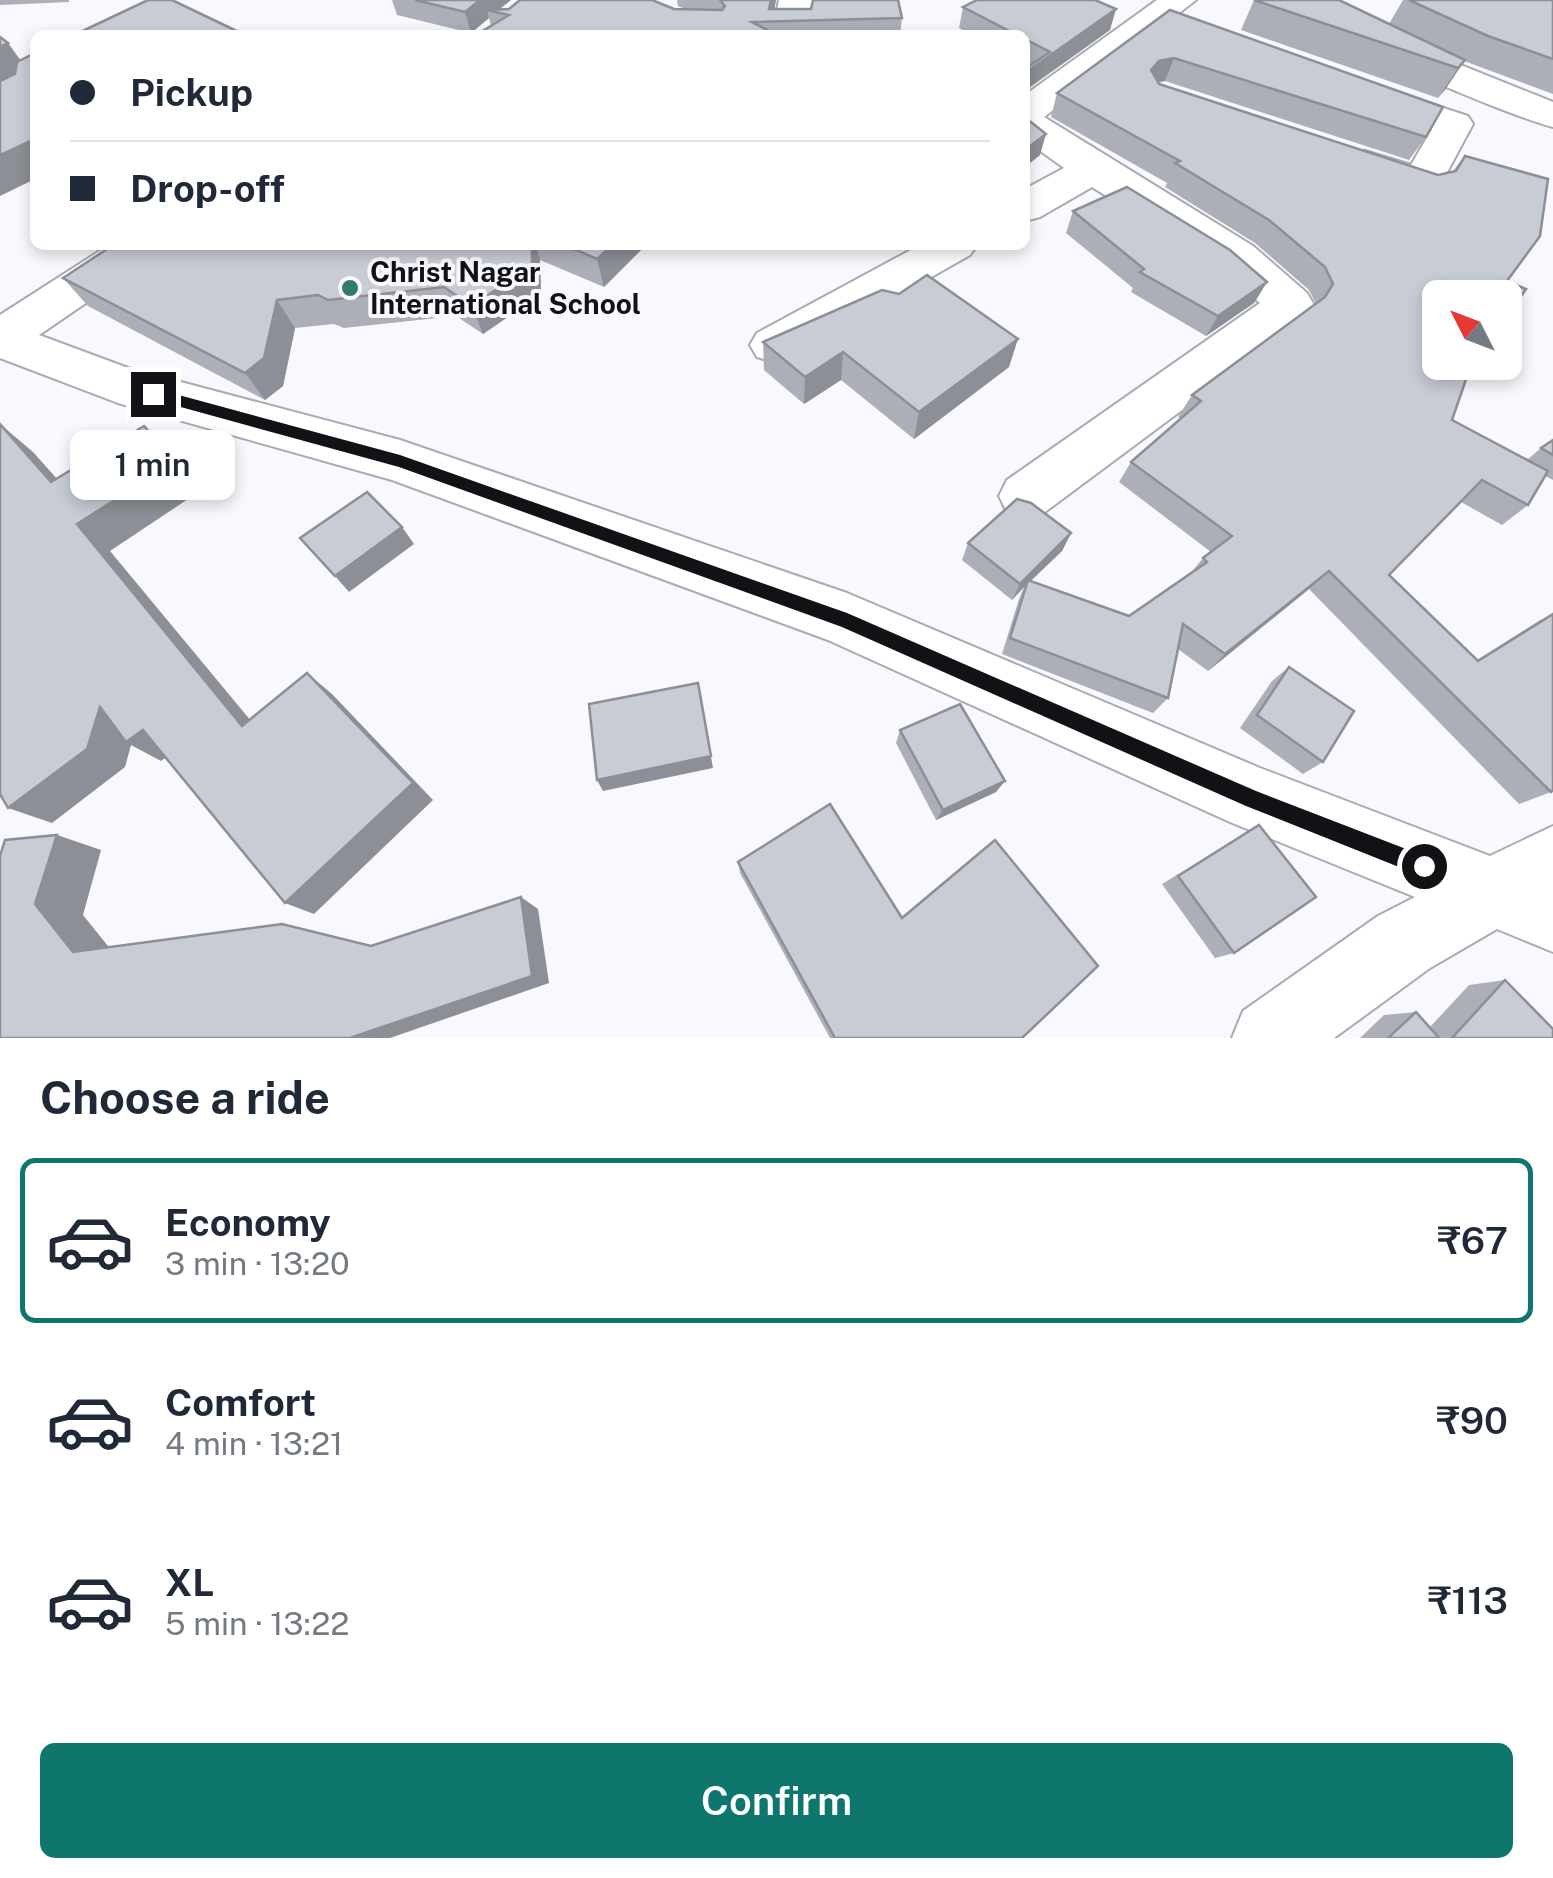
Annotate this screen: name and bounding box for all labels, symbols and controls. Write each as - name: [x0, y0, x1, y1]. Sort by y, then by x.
- text: Pickup: [130, 70, 253, 115]
- text: Drop-off: [130, 166, 285, 211]
- place label: Christ Nagar International School: [370, 255, 641, 320]
- marker: Christ Nagar International School: [339, 277, 361, 299]
- north arrow: [1422, 280, 1522, 380]
- map controls: [1422, 280, 1522, 380]
- route end: [131, 372, 176, 417]
- callout: 1 min: [70, 429, 236, 499]
- text: 1 min: [114, 446, 191, 483]
- route start: [1402, 844, 1447, 889]
- text: Choose a ride: [40, 1071, 330, 1124]
- icon: car: [45, 1196, 135, 1286]
- text: Economy: [165, 1200, 331, 1245]
- text: ₹67: [1437, 1218, 1508, 1263]
- text: 3 min · 13:20: [165, 1245, 350, 1282]
- icon: car: [45, 1376, 135, 1466]
- text: Comfort: [165, 1380, 316, 1425]
- text: ₹90: [1436, 1398, 1508, 1443]
- text: 4 min · 13:21: [165, 1425, 343, 1462]
- icon: car: [45, 1556, 135, 1646]
- text: XL: [165, 1560, 214, 1605]
- text: ₹113: [1428, 1578, 1508, 1623]
- text: 5 min · 13:22: [165, 1605, 349, 1642]
- button: Confirm: [40, 1743, 1513, 1858]

